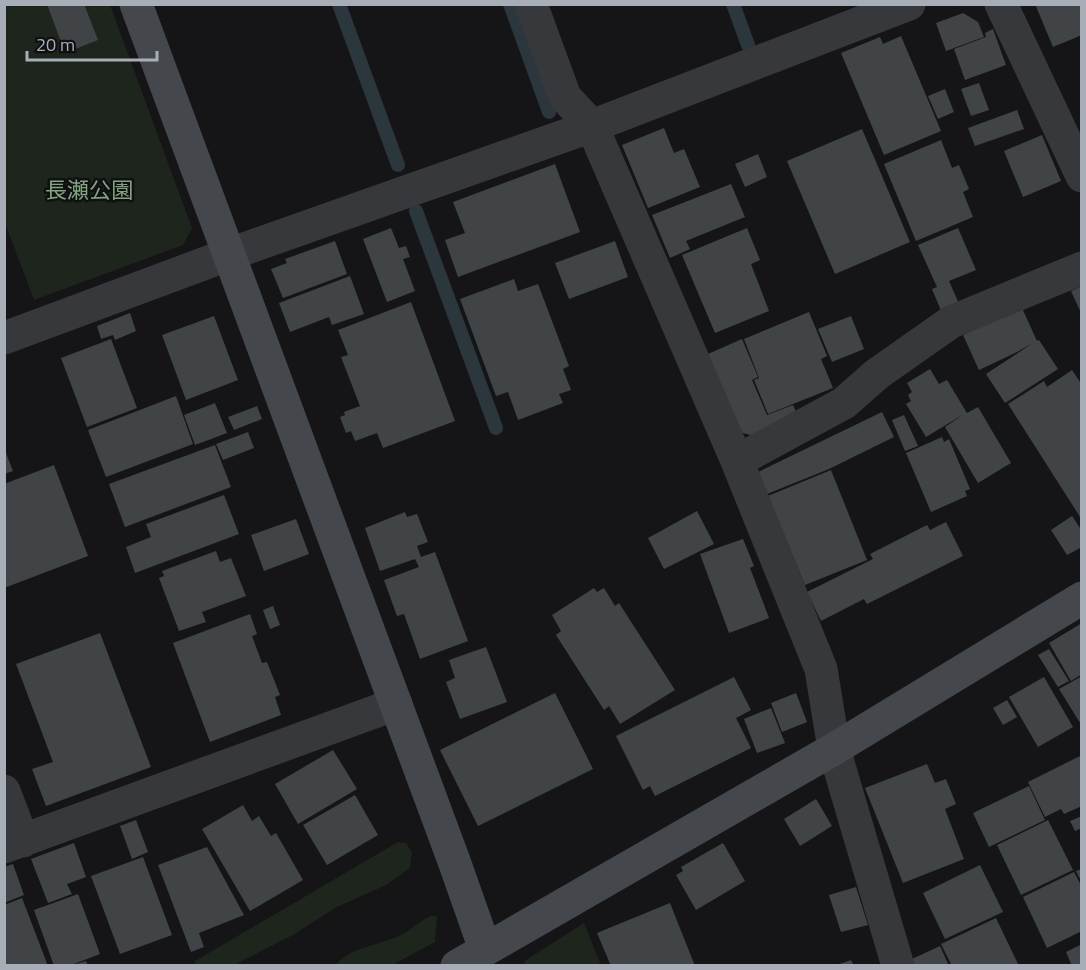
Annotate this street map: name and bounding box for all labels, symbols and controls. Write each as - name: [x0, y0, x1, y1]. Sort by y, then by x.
- scale bar: [27, 24, 158, 62]
- text: 20 m: [36, 31, 75, 58]
- park label: 長瀬公園: [45, 173, 133, 207]

